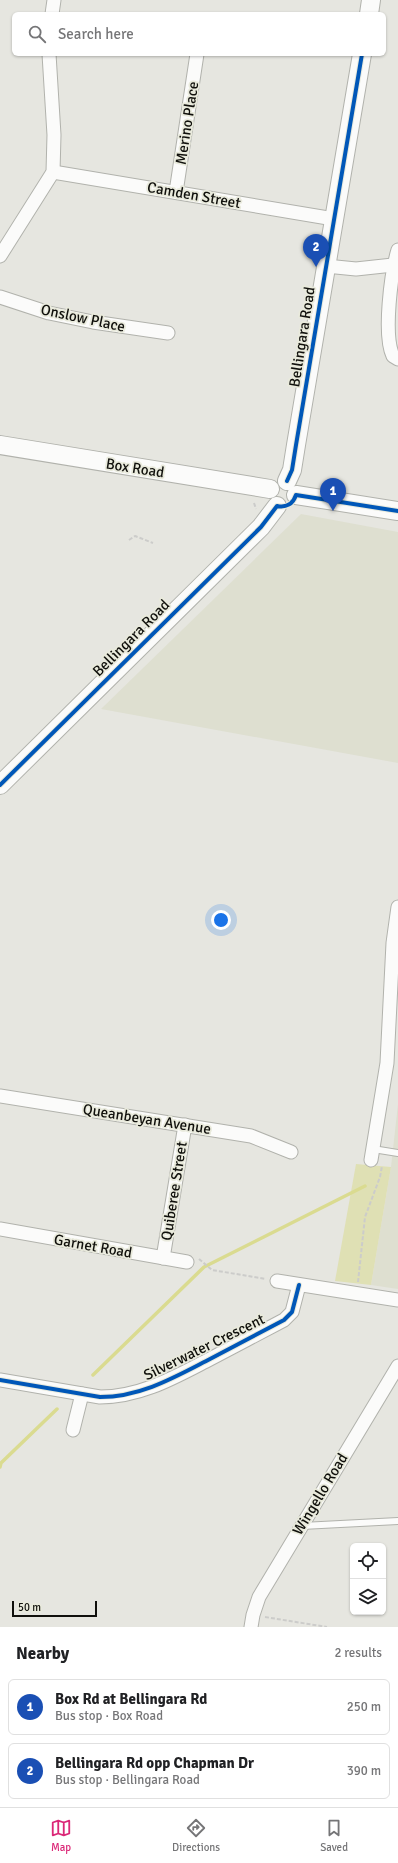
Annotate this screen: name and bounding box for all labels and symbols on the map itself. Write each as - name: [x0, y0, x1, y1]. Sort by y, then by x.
- street label: Merino Place: [172, 80, 202, 166]
- street label: Camden Street: [146, 178, 242, 212]
- pin: 2: [303, 234, 329, 267]
- street label: Bellingara Road: [285, 285, 319, 388]
- street label: Onslow Place: [39, 300, 127, 336]
- street label: Box Road: [104, 455, 166, 482]
- pin: 1: [320, 478, 346, 511]
- street label: Bellingara Road: [89, 596, 173, 680]
- your location: [211, 910, 231, 930]
- street label: Queanbeyan Avenue: [82, 1100, 212, 1138]
- street label: Quiberee Street: [157, 1140, 191, 1242]
- street label: Garnet Road: [52, 1230, 134, 1262]
- street label: Silverwater Crescent: [141, 1310, 267, 1384]
- street label: Wingello Road: [289, 1450, 351, 1538]
- scale bar: [12, 1599, 97, 1618]

